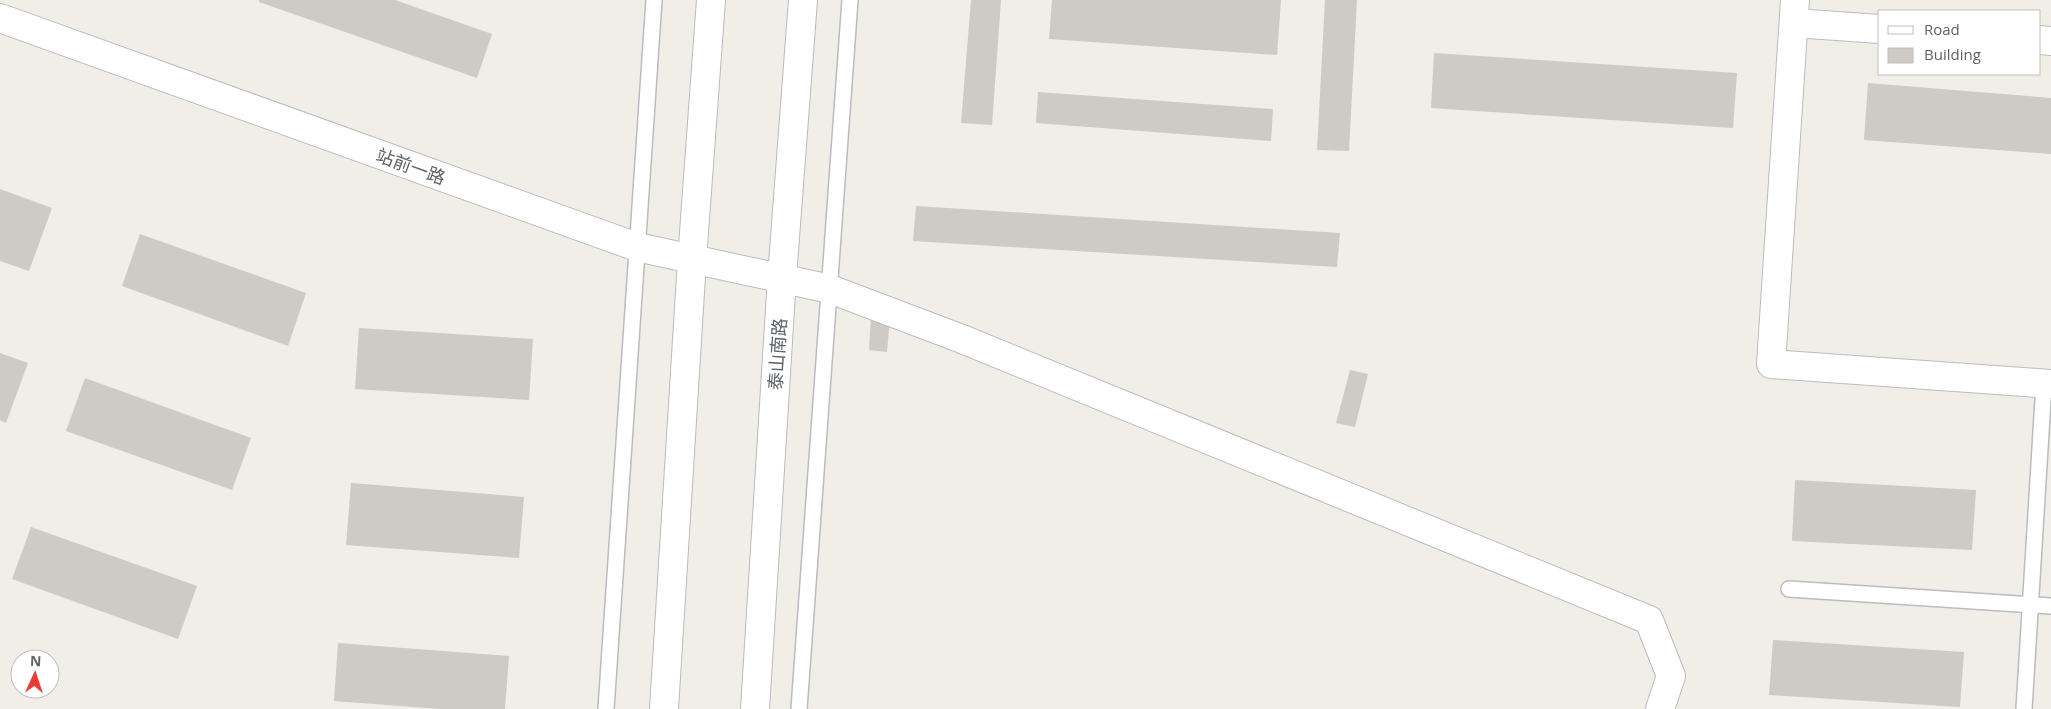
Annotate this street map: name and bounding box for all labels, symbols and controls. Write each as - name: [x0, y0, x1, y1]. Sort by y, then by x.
- legend: [1878, 10, 2041, 75]
- text: Road: [1924, 19, 1960, 39]
- text: Building: [1924, 44, 1981, 64]
- street label: 站前一路: [373, 142, 449, 190]
- street label: 泰山南路: [763, 317, 791, 391]
- north arrow: [10, 649, 60, 699]
- text: N: [30, 651, 42, 670]

